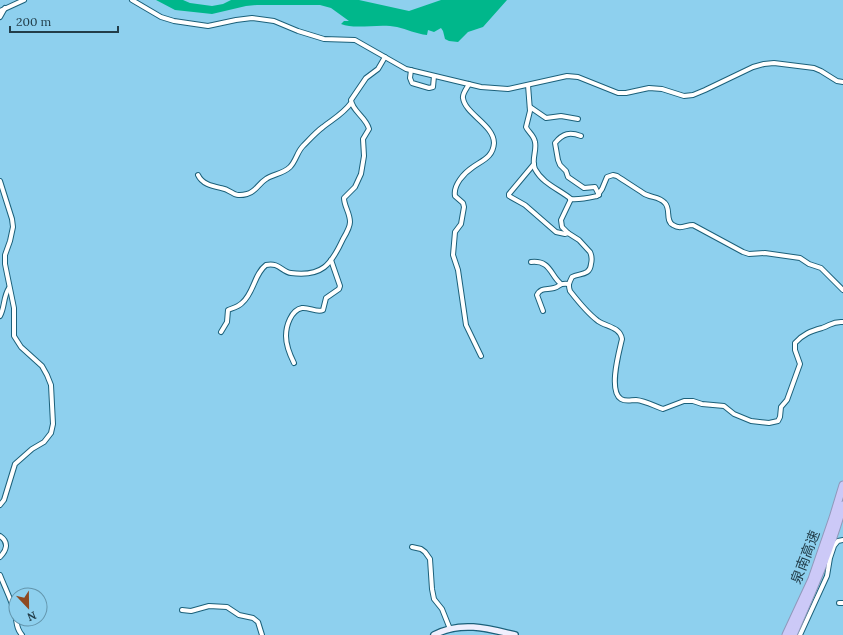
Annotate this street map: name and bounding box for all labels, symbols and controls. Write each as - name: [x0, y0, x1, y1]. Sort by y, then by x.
- scale bar: [10, 8, 118, 34]
- text: 200 m: [16, 14, 52, 29]
- street label: 泉南高速: [787, 528, 823, 586]
- north arrow: [8, 587, 48, 627]
- text: N: [25, 608, 38, 625]

